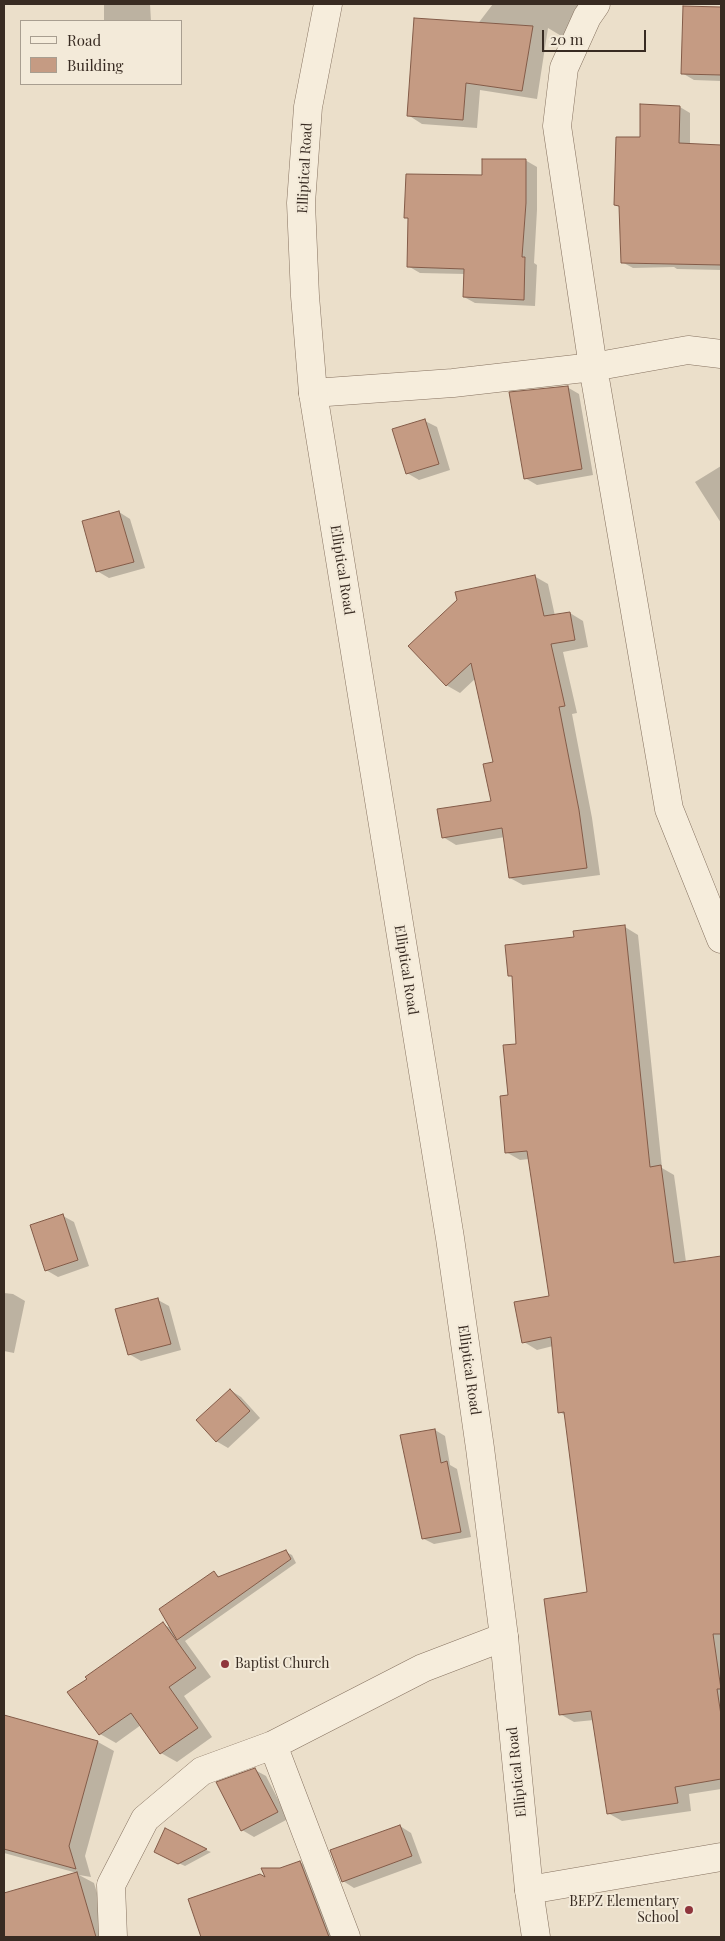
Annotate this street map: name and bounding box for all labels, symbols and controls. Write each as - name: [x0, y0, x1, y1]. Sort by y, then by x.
- legend: [20, 20, 182, 85]
- scale bar: [545, 20, 649, 52]
- text: 20 m: [550, 29, 583, 49]
- text: Road: [67, 30, 101, 50]
- text: Building: [67, 55, 123, 75]
- street label: Elliptical Road: [294, 122, 316, 214]
- street label: Elliptical Road: [327, 524, 357, 616]
- street label: Elliptical Road: [391, 924, 421, 1016]
- street label: Elliptical Road: [454, 1324, 484, 1416]
- place label: Baptist Church: [235, 1656, 330, 1672]
- marker: Baptist Church: [219, 1658, 231, 1670]
- street label: Elliptical Road: [504, 1726, 530, 1818]
- place label: BEPZ Elementary School: [569, 1894, 679, 1926]
- marker: BEPZ Elementary School: [683, 1904, 695, 1916]

